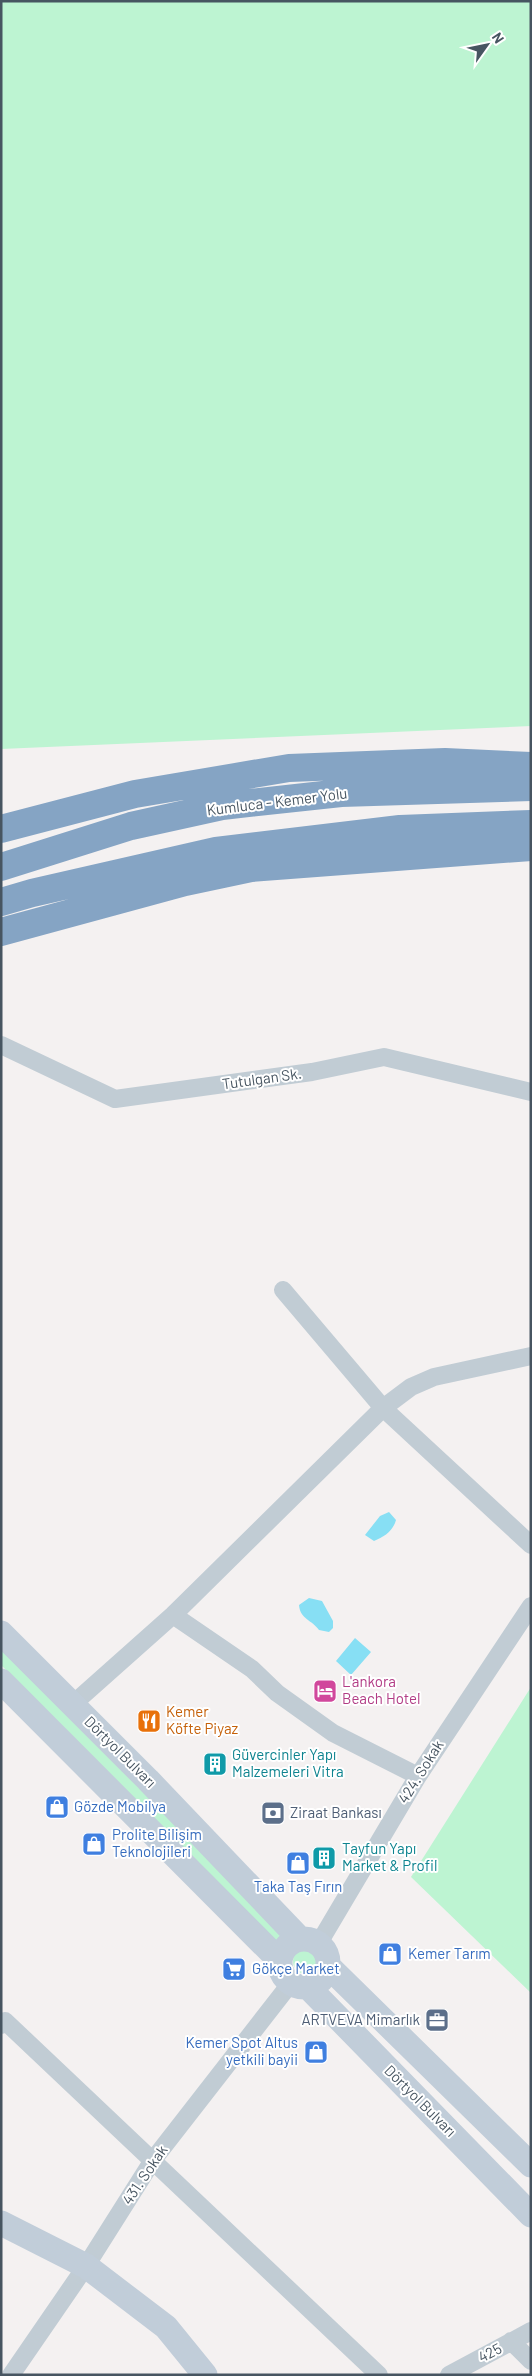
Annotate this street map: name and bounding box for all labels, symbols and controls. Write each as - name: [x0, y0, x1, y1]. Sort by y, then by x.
- north arrow: [462, 20, 512, 70]
- text: N: [489, 29, 508, 46]
- street label: Kumluca - Kemer Yolu: [206, 783, 348, 819]
- street label: Tutulgan Sk.: [221, 1064, 303, 1092]
- place label: L'ankora Beach Hotel: [342, 1672, 420, 1707]
- hotel icon: L'ankora Beach Hotel: [312, 1678, 338, 1704]
- place label: Kemer Köfte Piyaz: [166, 1702, 239, 1737]
- restaurant icon: Kemer Köfte Piyaz: [136, 1708, 162, 1734]
- street label: Dörtyol Bulvarı: [81, 1712, 160, 1791]
- street label: 424. Sokak: [394, 1736, 447, 1806]
- place label: Güvercinler Yapı Malzemeleri Vitra: [232, 1745, 344, 1780]
- building icon: Güvercinler Yapı Malzemeleri Vitra: [202, 1751, 228, 1777]
- shop icon: Gözde Mobilya: [44, 1794, 70, 1820]
- place label: Gözde Mobilya: [74, 1797, 166, 1815]
- bank icon: Ziraat Bankası: [260, 1800, 286, 1826]
- place label: Ziraat Bankası: [290, 1803, 382, 1821]
- place label: Prolite Bilişim Teknolojileri: [112, 1825, 202, 1860]
- shop icon: Prolite Bilişim Teknolojileri: [81, 1831, 107, 1857]
- place label: Tayfun Yapı Market & Profil: [342, 1839, 437, 1874]
- building icon: Tayfun Yapı Market & Profil: [311, 1845, 337, 1871]
- shop icon: Taka Taş Fırın: [285, 1850, 311, 1876]
- place label: Taka Taş Fırın: [254, 1877, 342, 1895]
- shop icon: Kemer Tarım: [377, 1941, 403, 1967]
- place label: Kemer Tarım: [408, 1944, 491, 1962]
- supermarket icon: Gökçe Market: [221, 1956, 247, 1982]
- place label: Gökçe Market: [252, 1959, 340, 1977]
- office icon: ARTVEVA Mimarlık: [424, 2007, 450, 2033]
- place label: ARTVEVA Mimarlık: [302, 2010, 420, 2028]
- place label: Kemer Spot Altus yetkili bayii: [186, 2033, 298, 2068]
- shop icon: Kemer Spot Altus yetkili bayii: [303, 2039, 329, 2065]
- street label: Dörtyol Bulvarı: [381, 2061, 460, 2140]
- street label: 431. Sokak: [118, 2141, 171, 2208]
- street label: 425: [475, 2339, 504, 2366]

